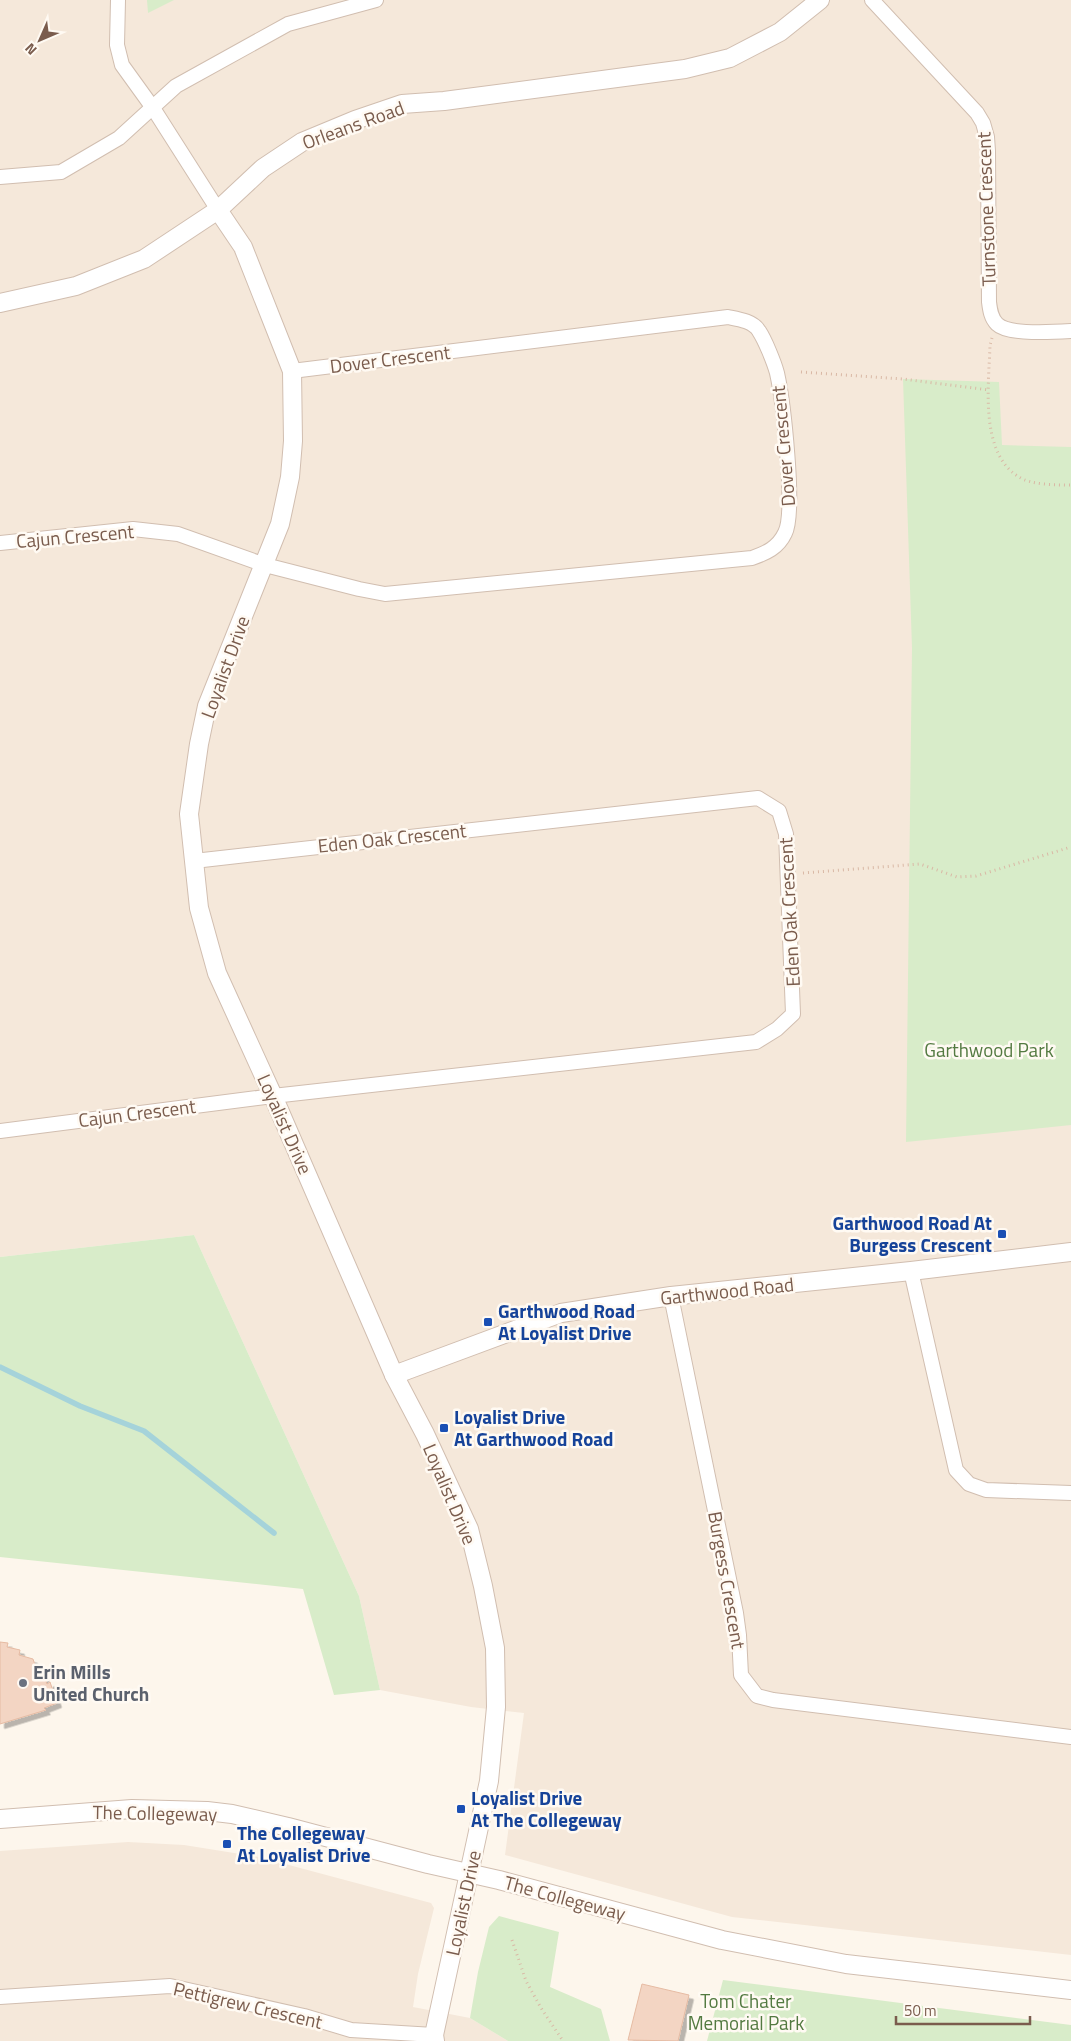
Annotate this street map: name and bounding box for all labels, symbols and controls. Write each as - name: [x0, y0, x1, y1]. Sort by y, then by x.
- north arrow: [15, 15, 65, 65]
- text: N: [20, 39, 41, 60]
- street label: Orleans Road: [298, 93, 408, 156]
- street label: Turnstone Crescent: [968, 131, 1003, 287]
- street label: Dover Crescent: [328, 337, 452, 380]
- street label: Dover Crescent: [763, 384, 802, 508]
- street label: Cajun Crescent: [15, 516, 135, 555]
- street label: Loyalist Drive: [193, 612, 256, 722]
- street label: Eden Oak Crescent: [316, 815, 468, 860]
- street label: Eden Oak Crescent: [770, 836, 807, 987]
- park label: Garthwood Park: [924, 1035, 1054, 1064]
- street label: Loyalist Drive: [250, 1069, 320, 1179]
- street label: Cajun Crescent: [77, 1091, 198, 1134]
- place label: Garthwood Road At Burgess Crescent: [833, 1208, 992, 1259]
- marker: Garthwood Road At Burgess Crescent: [996, 1228, 1008, 1240]
- street label: Garthwood Road: [659, 1269, 795, 1312]
- place label: Garthwood Road At Loyalist Drive: [498, 1296, 635, 1347]
- marker: Garthwood Road At Loyalist Drive: [482, 1316, 494, 1328]
- place label: Loyalist Drive At Garthwood Road: [454, 1402, 613, 1453]
- marker: Loyalist Drive At Garthwood Road: [438, 1422, 450, 1434]
- street label: Loyalist Drive: [416, 1439, 485, 1549]
- street label: Burgess Crescent: [701, 1509, 754, 1651]
- place label: Erin Mills United Church: [33, 1657, 149, 1708]
- marker: Erin Mills United Church: [17, 1677, 29, 1689]
- place label: Loyalist Drive At The Collegeway: [471, 1783, 622, 1834]
- street label: The Collegeway: [92, 1797, 218, 1828]
- marker: Loyalist Drive At The Collegeway: [455, 1803, 467, 1815]
- place label: The Collegeway At Loyalist Drive: [237, 1818, 371, 1869]
- marker: The Collegeway At Loyalist Drive: [221, 1838, 233, 1850]
- street label: Loyalist Drive: [437, 1847, 488, 1958]
- street label: The Collegeway: [501, 1867, 629, 1928]
- street label: Pettigrew Crescent: [171, 1973, 326, 2036]
- park label: Tom Chater Memorial Park: [688, 1986, 804, 2037]
- scale bar: [896, 1994, 1030, 2026]
- text: 50 m: [904, 1999, 937, 2022]

